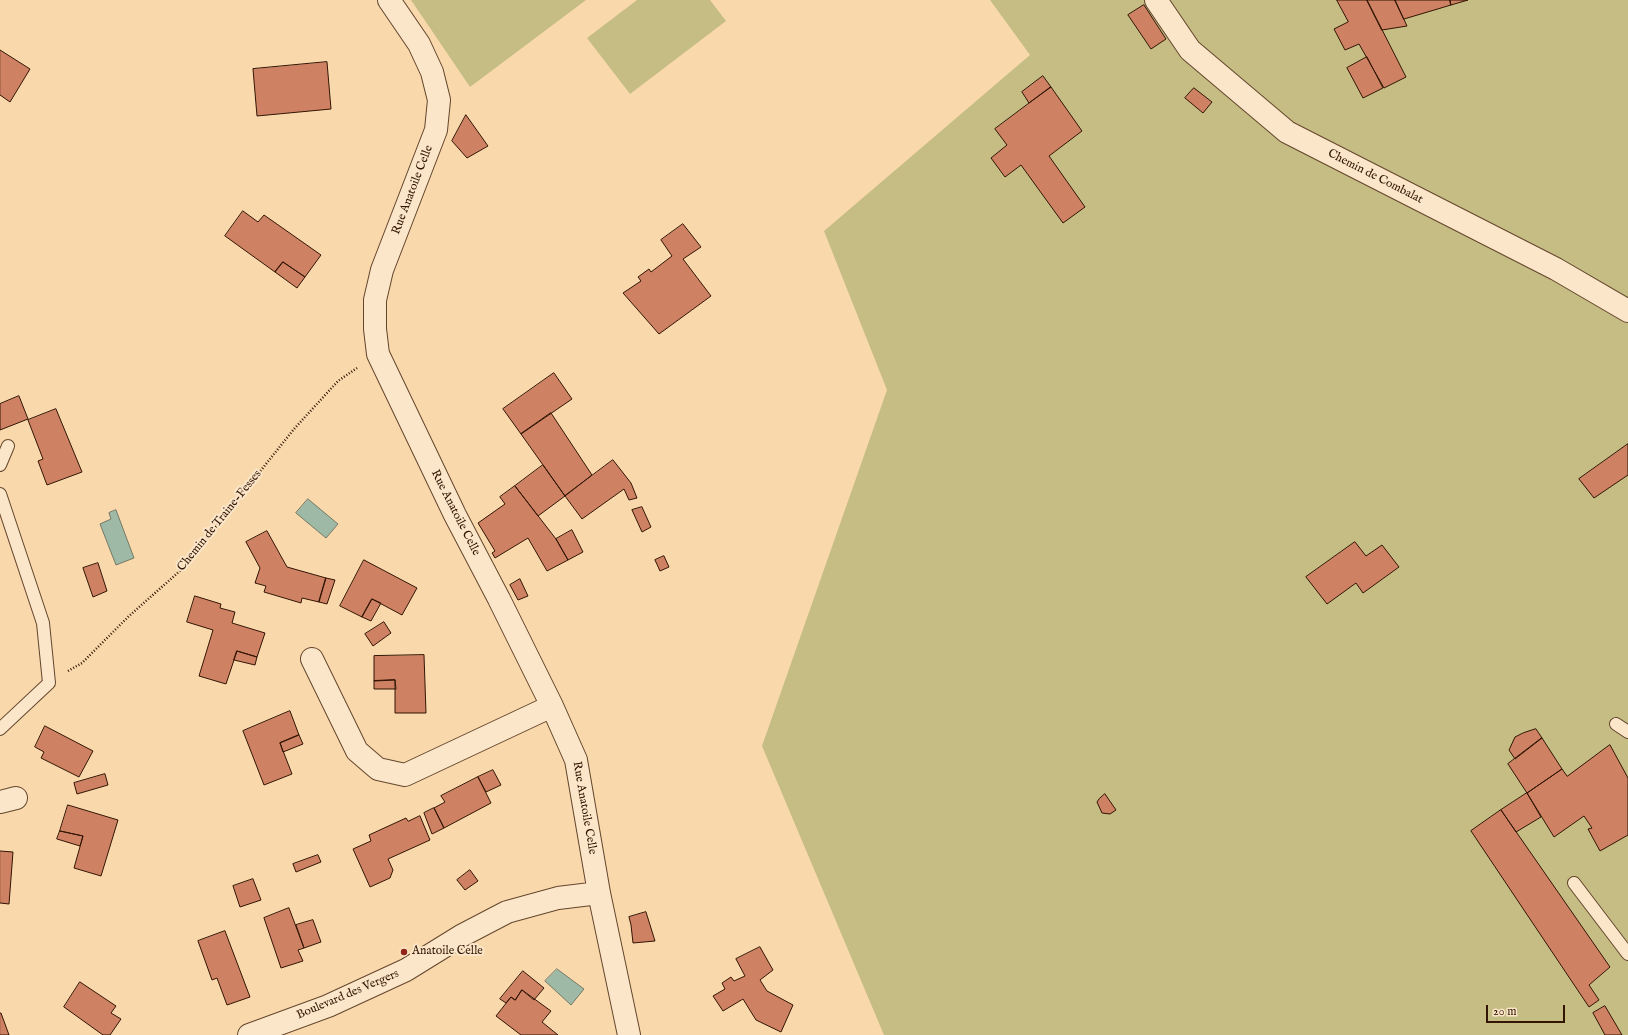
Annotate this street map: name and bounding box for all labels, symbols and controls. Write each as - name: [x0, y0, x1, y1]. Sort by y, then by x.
- street label: Rue Anatoile Celle: [389, 143, 437, 237]
- street label: Chemin de Combalat: [1325, 147, 1425, 207]
- street label: Chemin de Traine-Fesses: [175, 468, 265, 574]
- street label: Rue Anatoile Celle: [427, 468, 483, 558]
- street label: Rue Anatoile Celle: [569, 760, 599, 856]
- place label: Anatoile Celle: [412, 945, 483, 959]
- marker: Anatoile Celle: [399, 947, 409, 957]
- street label: Boulevard des Vergers: [295, 967, 401, 1023]
- scale bar: [1488, 997, 1567, 1023]
- text: 20 m: [1493, 1004, 1516, 1019]

